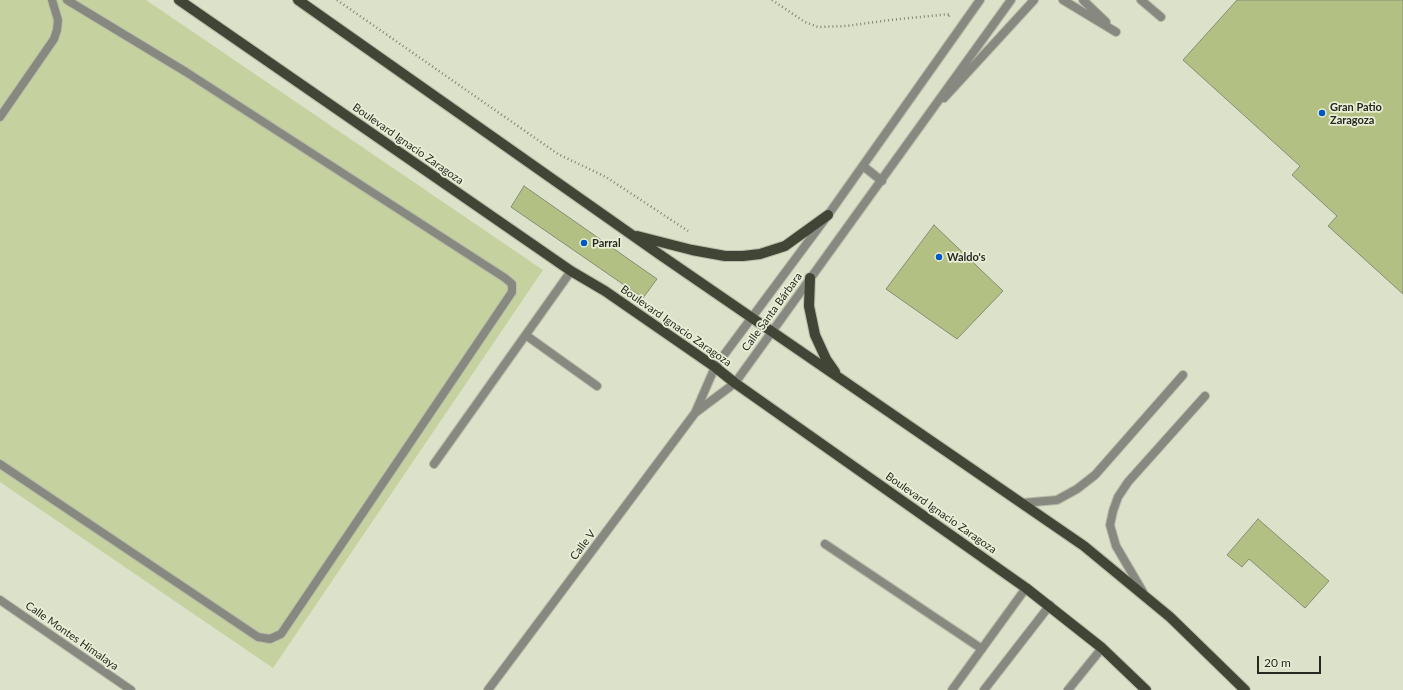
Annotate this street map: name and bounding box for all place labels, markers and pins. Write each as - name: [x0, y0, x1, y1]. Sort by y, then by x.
- place label: Gran Patio Zaragoza: [1330, 100, 1382, 126]
- marker: Gran Patio Zaragoza: [1317, 108, 1327, 118]
- place label: Parral: [592, 236, 621, 250]
- marker: Parral: [579, 238, 589, 248]
- place label: Waldo's: [947, 250, 986, 264]
- marker: Waldo's: [934, 252, 944, 262]

